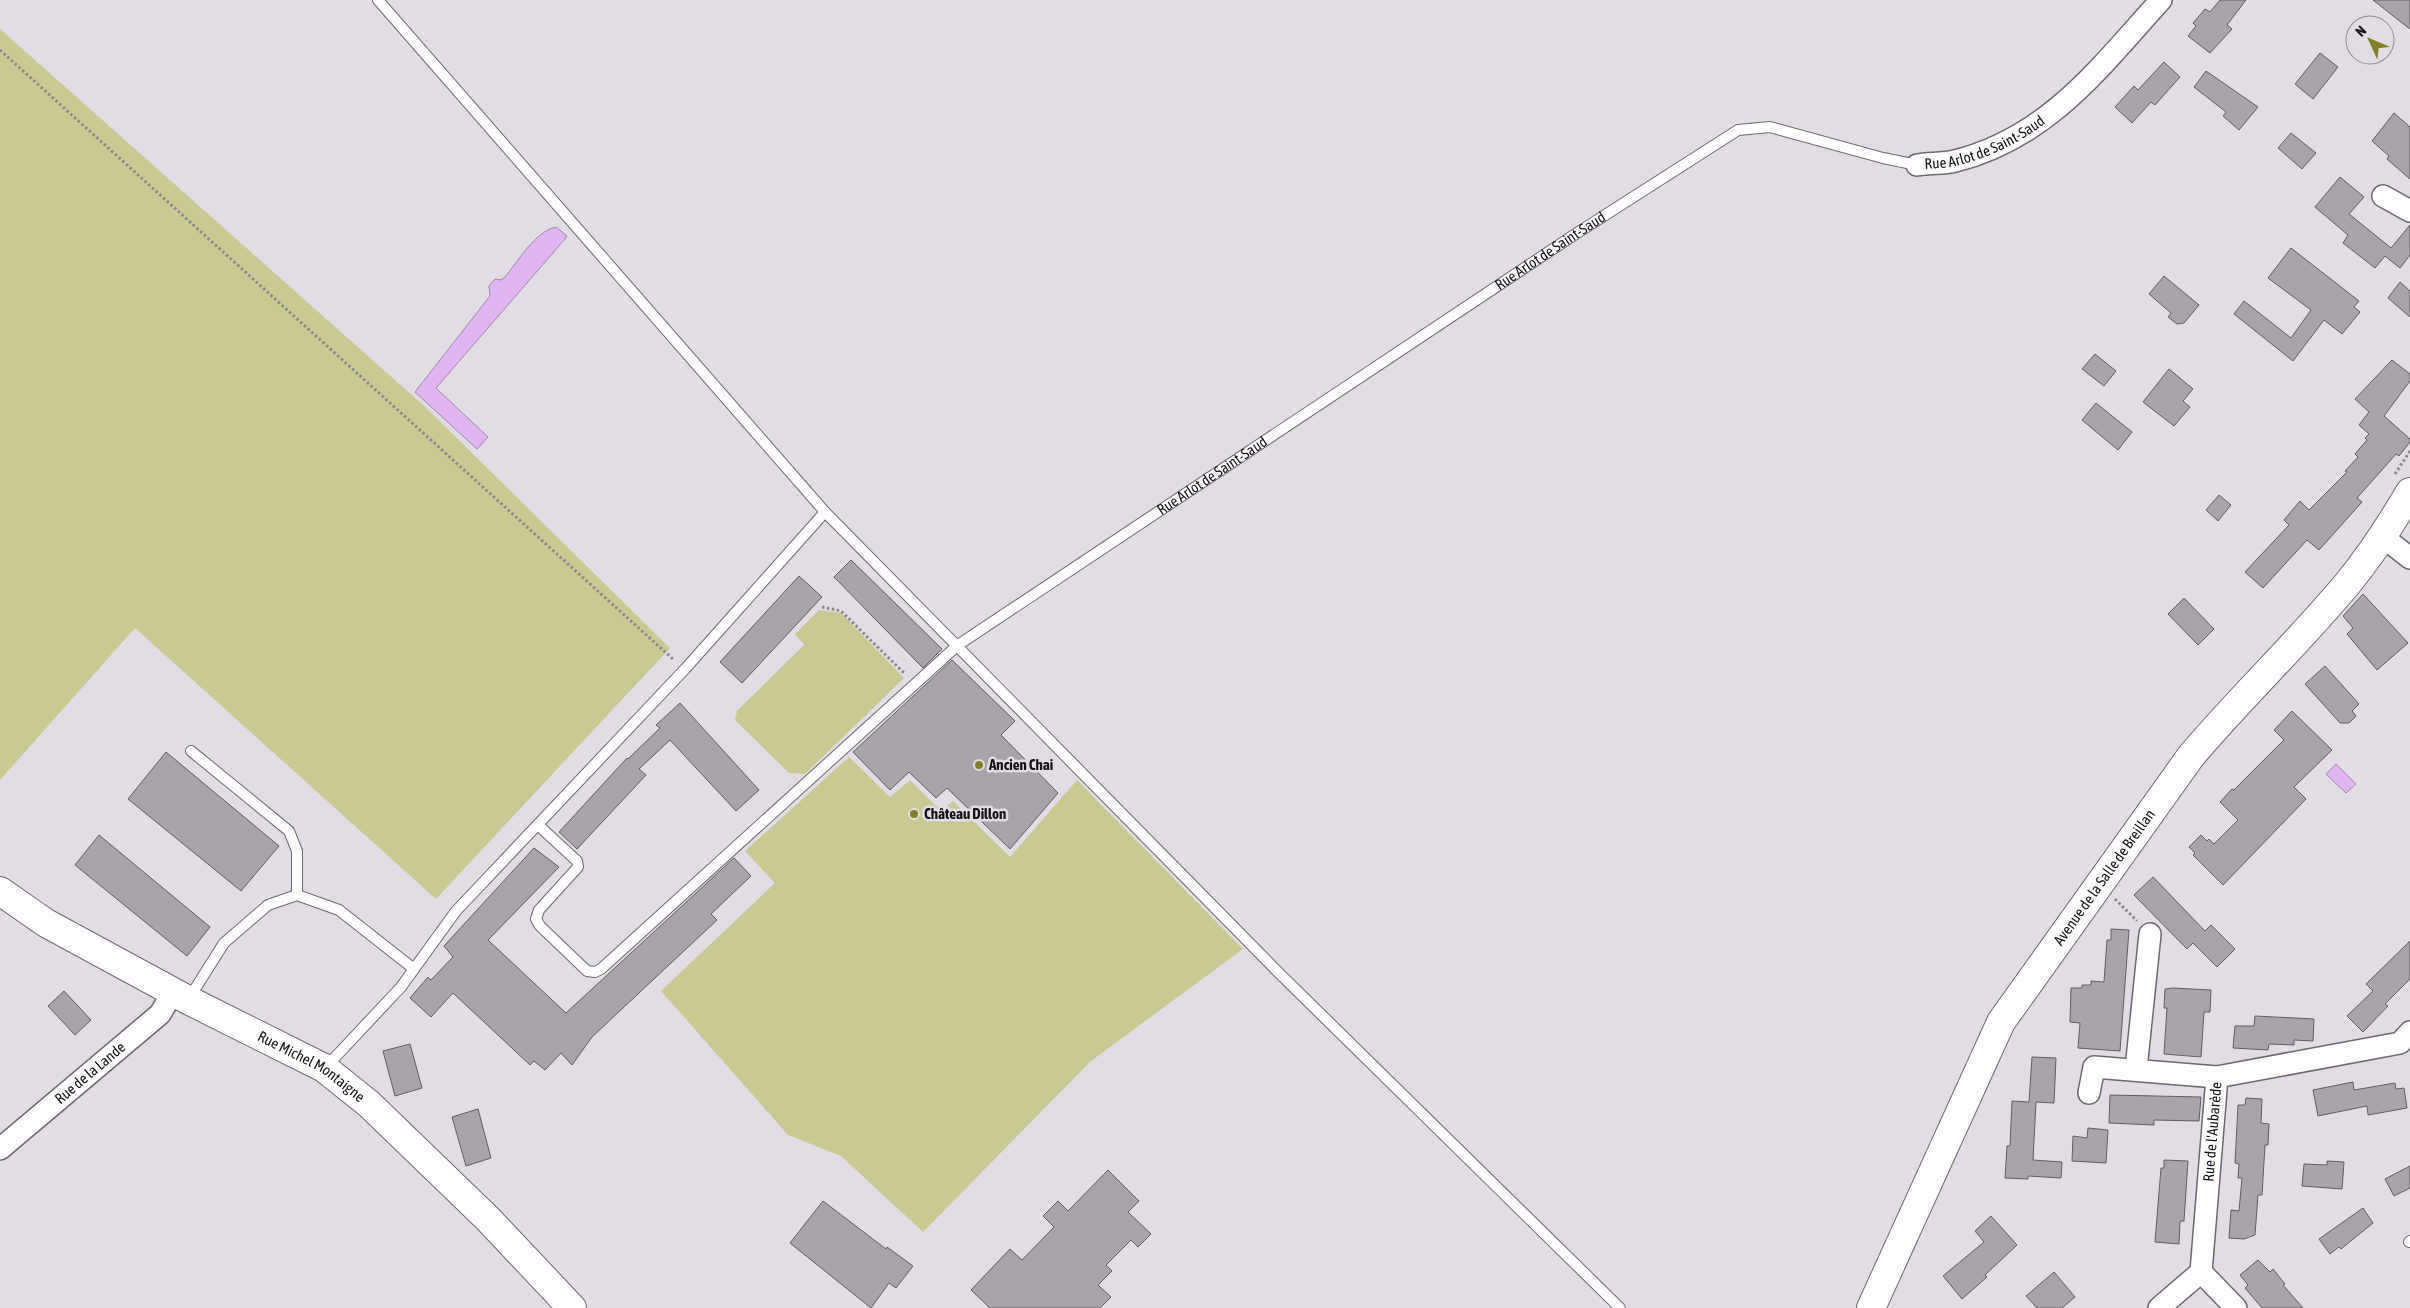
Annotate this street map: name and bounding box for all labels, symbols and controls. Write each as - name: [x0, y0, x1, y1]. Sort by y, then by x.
- north arrow: [2345, 15, 2395, 65]
- text: N: [2352, 22, 2369, 39]
- street label: Rue Arlot de Saint-Saud: [1924, 112, 2048, 172]
- street label: Rue Arlot de Saint-Saud: [1492, 208, 1608, 293]
- street label: Rue Arlot de Saint-Saud: [1154, 433, 1270, 518]
- place label: Ancien Chai: [988, 756, 1053, 773]
- marker: Ancien Chai: [973, 759, 985, 771]
- place label: Château Dillon: [924, 805, 1006, 822]
- street label: Avenue de la Salle de Breillan: [2050, 806, 2158, 948]
- marker: Château Dillon: [908, 808, 920, 820]
- street label: Rue Michel Montaigne: [255, 1027, 369, 1105]
- street label: Rue de la Lande: [51, 1038, 129, 1107]
- street label: Rue de l'Aubarède: [2199, 1081, 2225, 1182]

